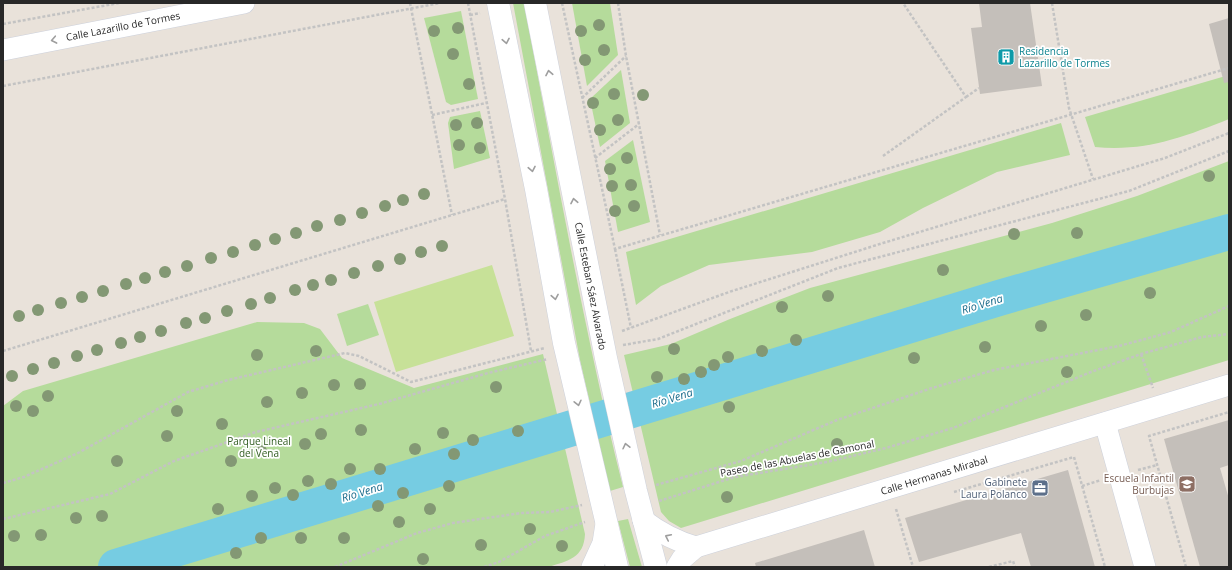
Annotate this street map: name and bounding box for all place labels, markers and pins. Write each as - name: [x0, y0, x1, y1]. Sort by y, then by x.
- place label: Residencia Lazarillo de Tormes: [1019, 44, 1110, 70]
- building icon: Residencia Lazarillo de Tormes: [996, 47, 1016, 67]
- place label: Escuela Infantil Burbujas: [1104, 471, 1174, 497]
- school or university icon: Escuela Infantil Burbujas: [1177, 474, 1197, 494]
- place label: Gabinete Laura Polanco: [961, 475, 1027, 501]
- office icon: Gabinete Laura Polanco: [1030, 478, 1050, 498]

